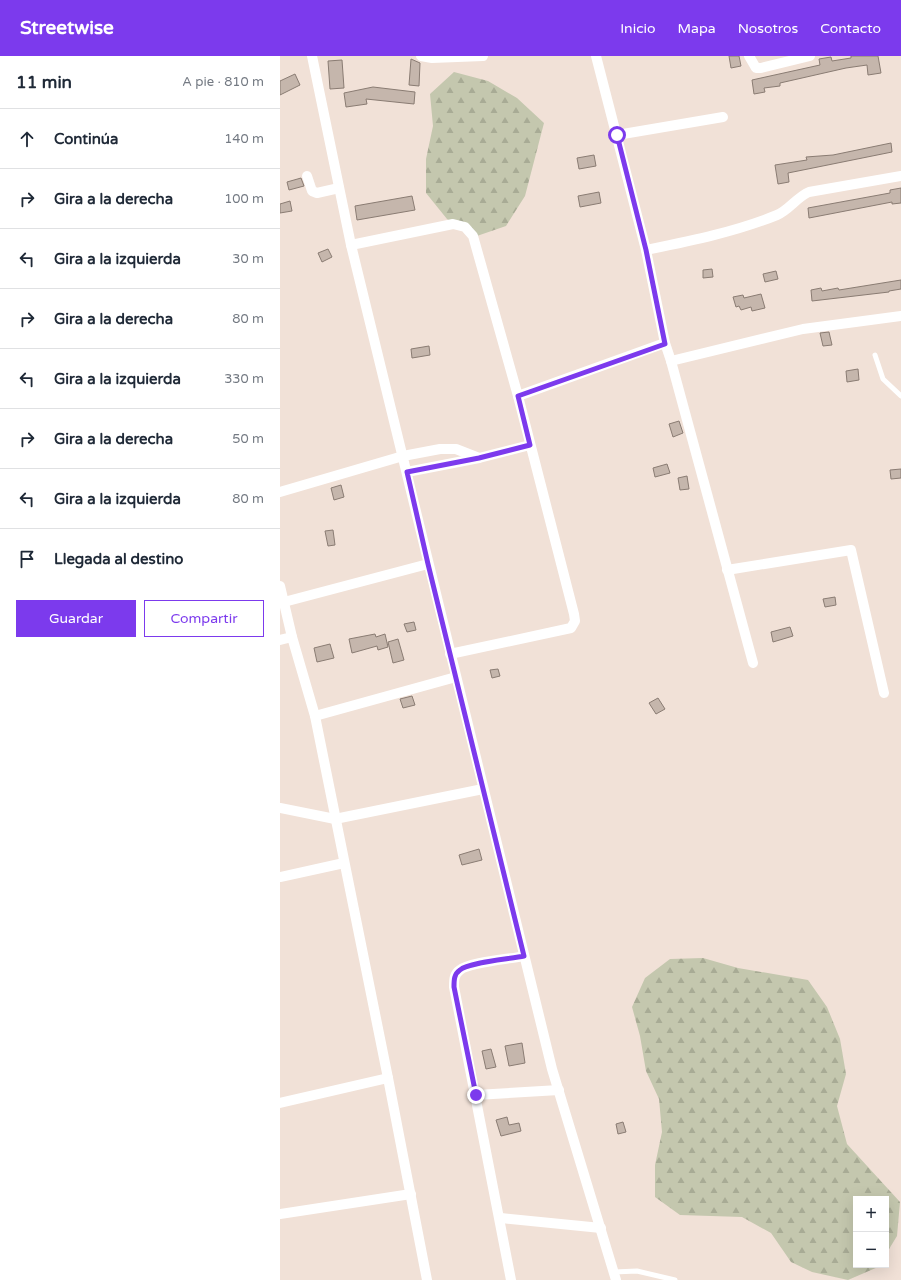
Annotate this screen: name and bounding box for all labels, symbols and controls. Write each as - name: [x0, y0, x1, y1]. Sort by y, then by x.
- text: Streetwise: [20, 17, 114, 39]
- text: Inicio: [620, 20, 656, 37]
- text: Mapa: [678, 20, 716, 37]
- text: Nosotros: [738, 20, 798, 37]
- text: Contacto: [820, 20, 881, 37]
- text: 11 min: [16, 72, 72, 93]
- text: A pie · 810 m: [182, 74, 264, 90]
- route start: [608, 126, 626, 144]
- icon: ahead: [16, 128, 38, 150]
- text: Continúa: [54, 130, 118, 148]
- text: 140 m: [224, 131, 264, 147]
- icon: right: [16, 188, 38, 210]
- text: Gira a la derecha: [54, 190, 173, 208]
- text: 100 m: [224, 191, 264, 207]
- icon: left: [16, 248, 38, 270]
- text: Gira a la izquierda: [54, 250, 181, 268]
- text: 30 m: [232, 251, 264, 267]
- icon: right: [16, 308, 38, 330]
- text: Gira a la derecha: [54, 310, 173, 328]
- text: 80 m: [232, 311, 264, 327]
- icon: left: [16, 368, 38, 390]
- text: Gira a la izquierda: [54, 370, 181, 388]
- text: 330 m: [224, 371, 264, 387]
- icon: right: [16, 428, 38, 450]
- text: Gira a la derecha: [54, 430, 173, 448]
- text: 50 m: [232, 431, 264, 447]
- icon: left: [16, 488, 38, 510]
- text: Gira a la izquierda: [54, 490, 181, 508]
- text: 80 m: [232, 491, 264, 507]
- icon: arrive: [16, 548, 38, 570]
- text: Llegada al destino: [54, 550, 183, 568]
- button: Guardar: [16, 600, 136, 637]
- button: Compartir: [144, 600, 264, 637]
- route end: [467, 1086, 485, 1104]
- map controls: [853, 1196, 889, 1268]
- button: +: [853, 1196, 889, 1232]
- button: −: [853, 1232, 889, 1268]

